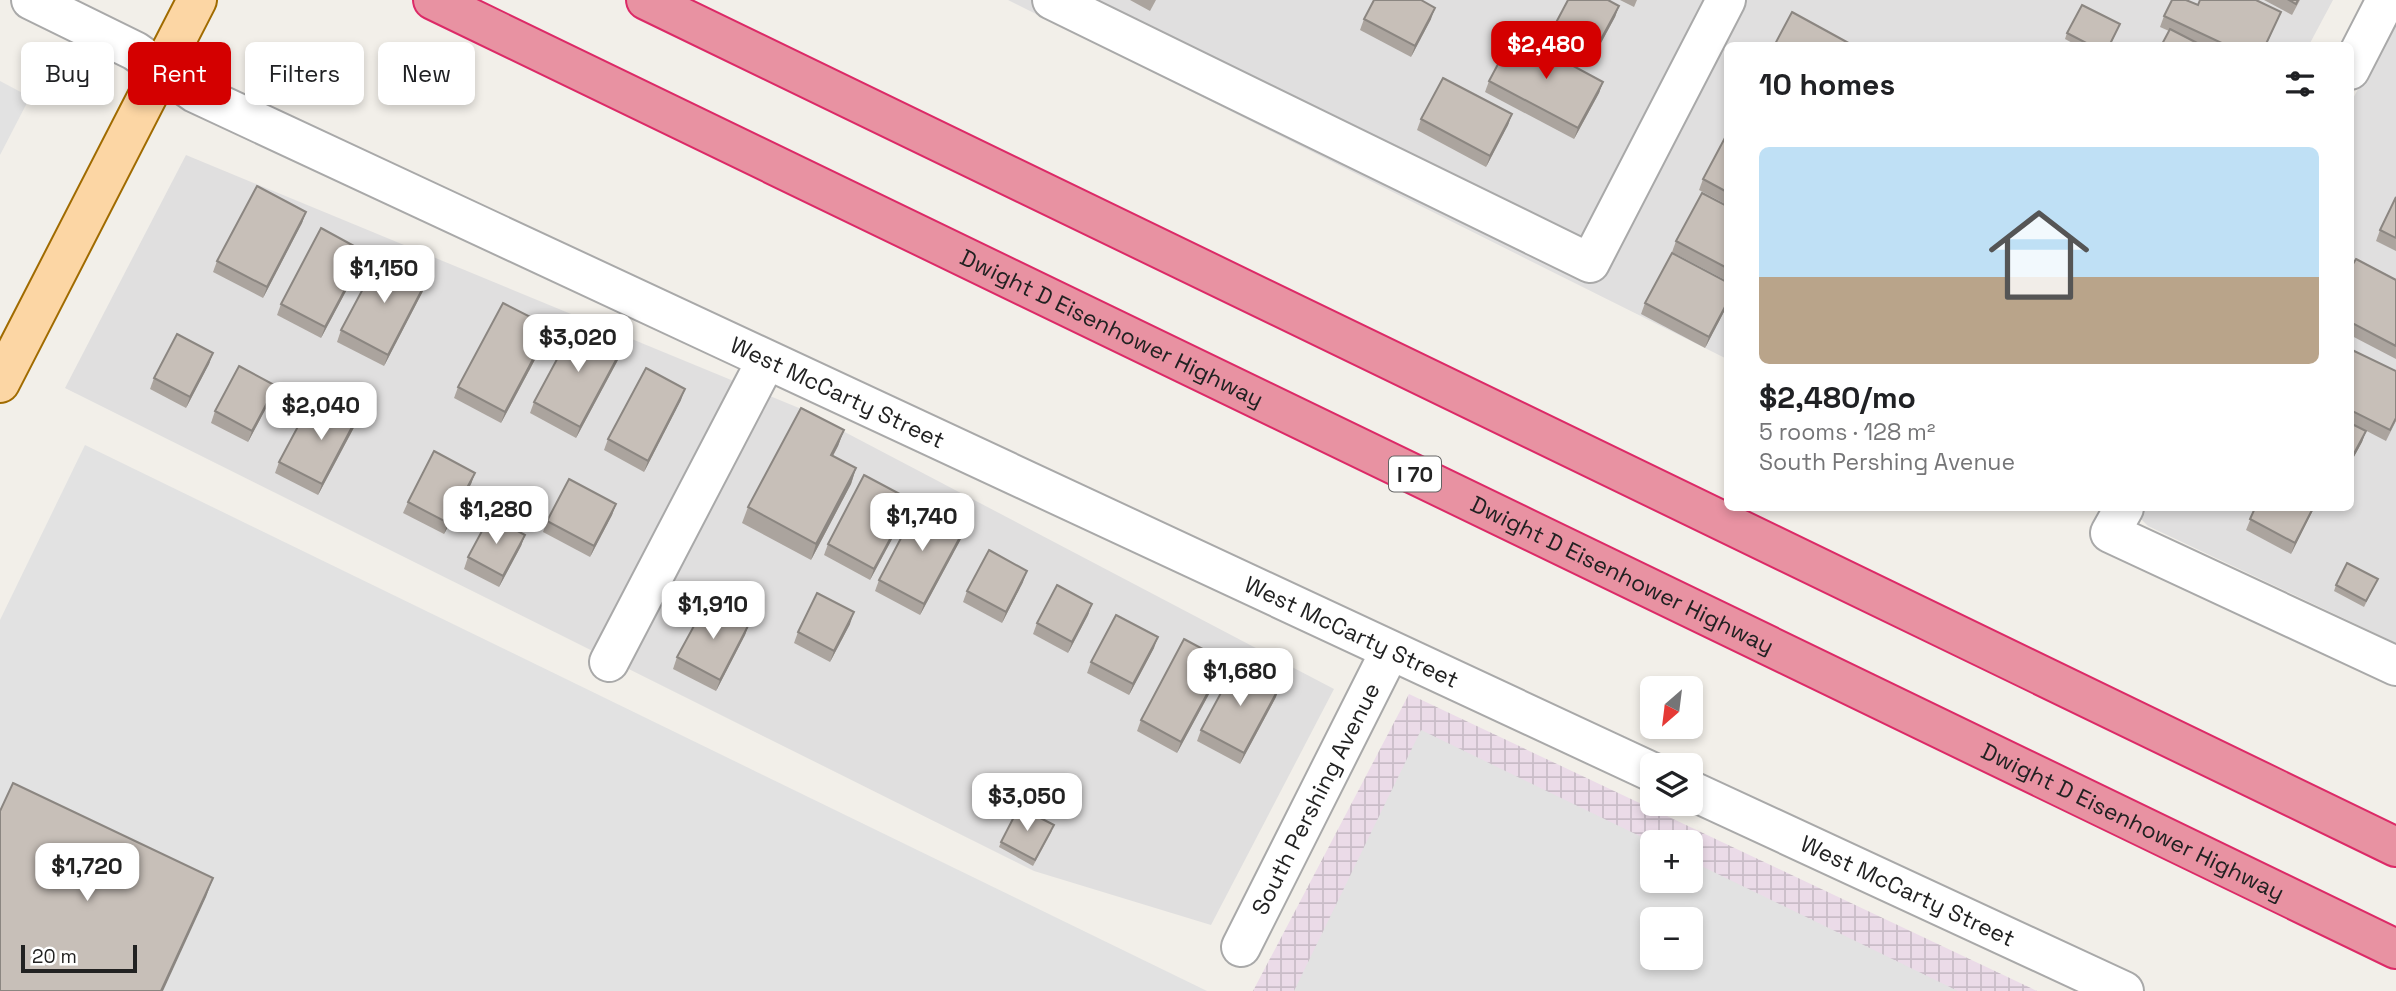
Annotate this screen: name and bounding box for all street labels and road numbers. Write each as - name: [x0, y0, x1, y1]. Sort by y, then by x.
- street label: Dwight D Eisenhower Highway: [955, 242, 1268, 414]
- street label: West McCarty Street: [726, 330, 950, 455]
- road number: I 70: [1389, 456, 1441, 491]
- street label: Dwight D Eisenhower Highway: [1466, 489, 1779, 661]
- street label: West McCarty Street: [1240, 569, 1463, 695]
- street label: South Pershing Avenue: [1245, 678, 1387, 920]
- street label: Dwight D Eisenhower Highway: [1976, 736, 2289, 908]
- street label: West McCarty Street: [1796, 828, 2020, 953]

